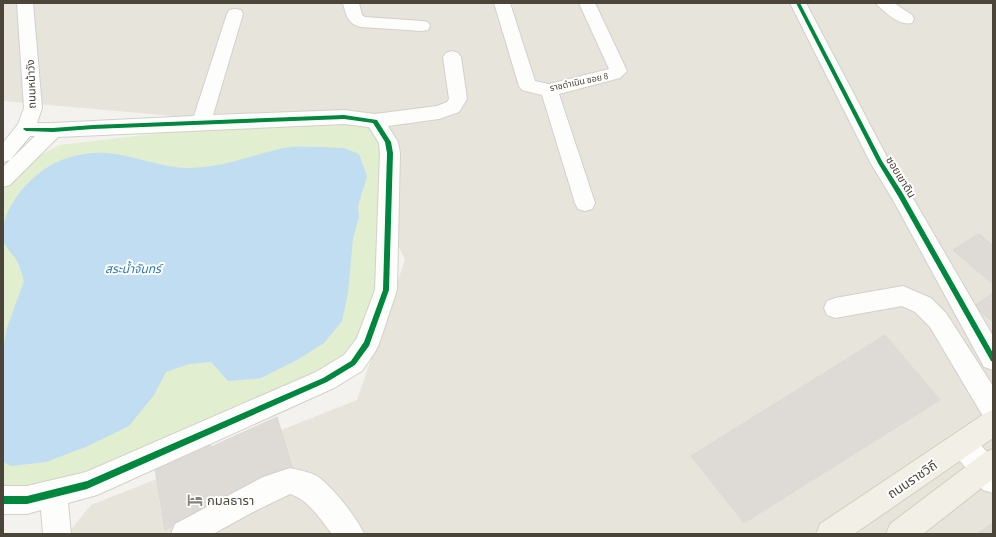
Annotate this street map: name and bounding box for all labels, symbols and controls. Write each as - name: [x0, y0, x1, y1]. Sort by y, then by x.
- street label: ถนนหน้าวัง: [23, 59, 38, 109]
- street label: ราชดำเนิน ซอย 8: [549, 70, 610, 93]
- street label: ซอยเขาดิน: [884, 154, 919, 200]
- water label: สระน้ำจันทร์: [105, 260, 164, 275]
- street label: ถนนราชวิถี: [884, 456, 940, 502]
- hotel icon: กมลธารา: [186, 491, 204, 509]
- place label: กมลธารา: [207, 492, 254, 508]

